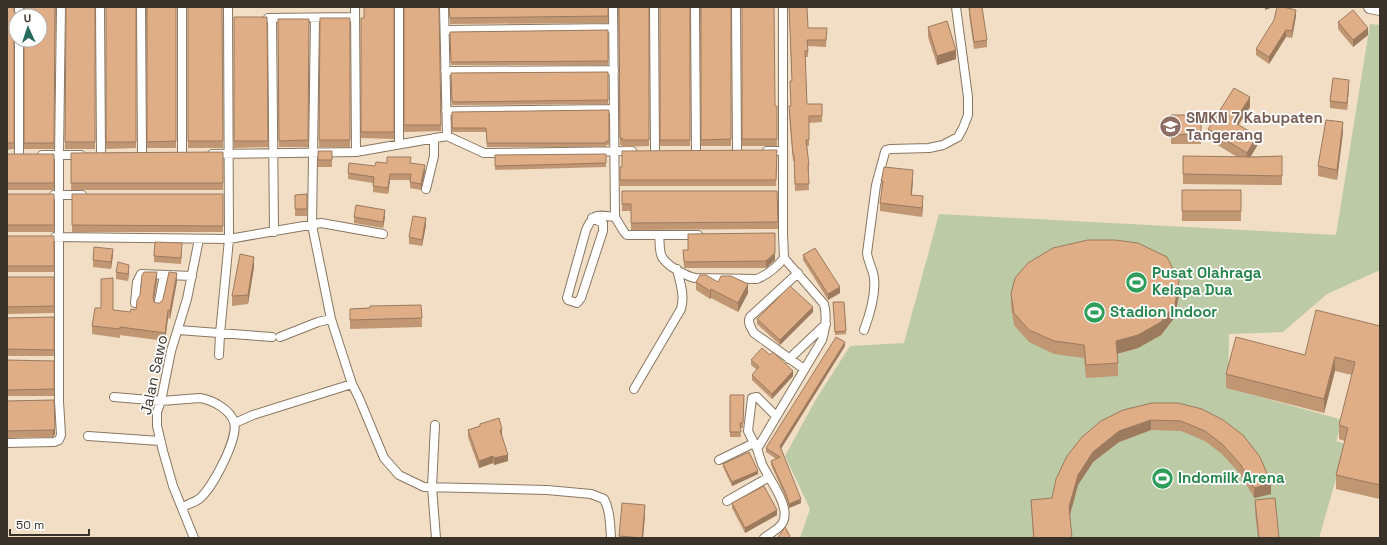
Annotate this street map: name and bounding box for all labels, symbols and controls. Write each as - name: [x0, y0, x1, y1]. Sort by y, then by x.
- north arrow: [8, 8, 48, 48]
- text: U: [23, 11, 32, 25]
- place label: SMKN 7 Kabupaten Tangerang: [1186, 108, 1323, 144]
- school or university icon: SMKN 7 Kabupaten Tangerang: [1158, 114, 1184, 140]
- place label: Pusat Olahraga Kelapa Dua: [1152, 263, 1262, 299]
- sports icon: Pusat Olahraga Kelapa Dua: [1124, 269, 1150, 295]
- sports icon: Stadion Indoor: [1081, 299, 1107, 325]
- place label: Stadion Indoor: [1110, 302, 1217, 321]
- street label: Jalan Sawo: [136, 333, 171, 417]
- sports icon: Indomilk Arena: [1150, 465, 1176, 491]
- place label: Indomilk Arena: [1178, 468, 1285, 487]
- scale bar: [10, 511, 89, 537]
- text: 50 m: [16, 517, 44, 533]

